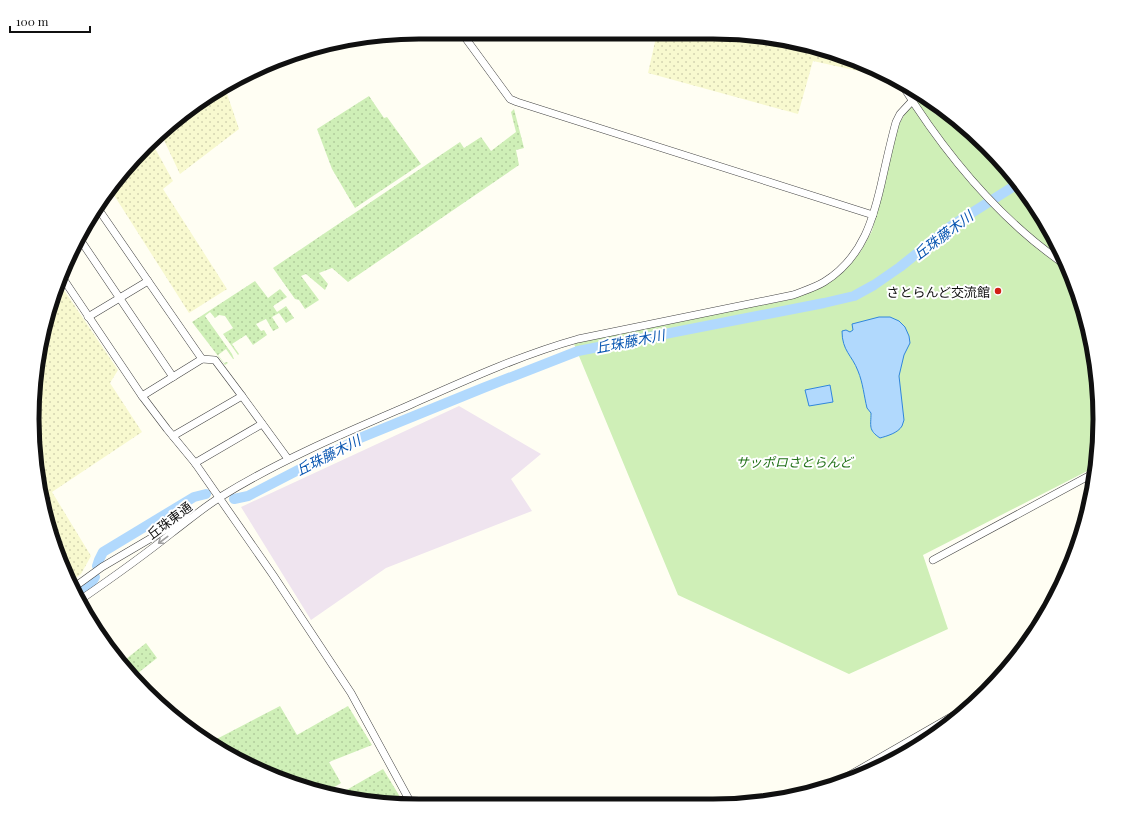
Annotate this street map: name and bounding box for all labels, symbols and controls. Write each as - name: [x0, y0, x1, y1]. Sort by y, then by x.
- scale bar: [10, 8, 90, 34]
- text: 100 m: [16, 13, 49, 29]
- water label: 丘珠藤木川: [909, 205, 978, 264]
- place label: さとらんど交流館: [886, 283, 990, 300]
- marker: さとらんど交流館: [993, 286, 1003, 296]
- water label: 丘珠藤木川: [594, 325, 668, 357]
- water label: 丘珠藤木川: [293, 430, 365, 479]
- park label: サッポロさとらんど: [736, 453, 854, 470]
- street label: 丘珠東通: [143, 498, 195, 542]
- one-way arrow: [158, 536, 169, 544]

